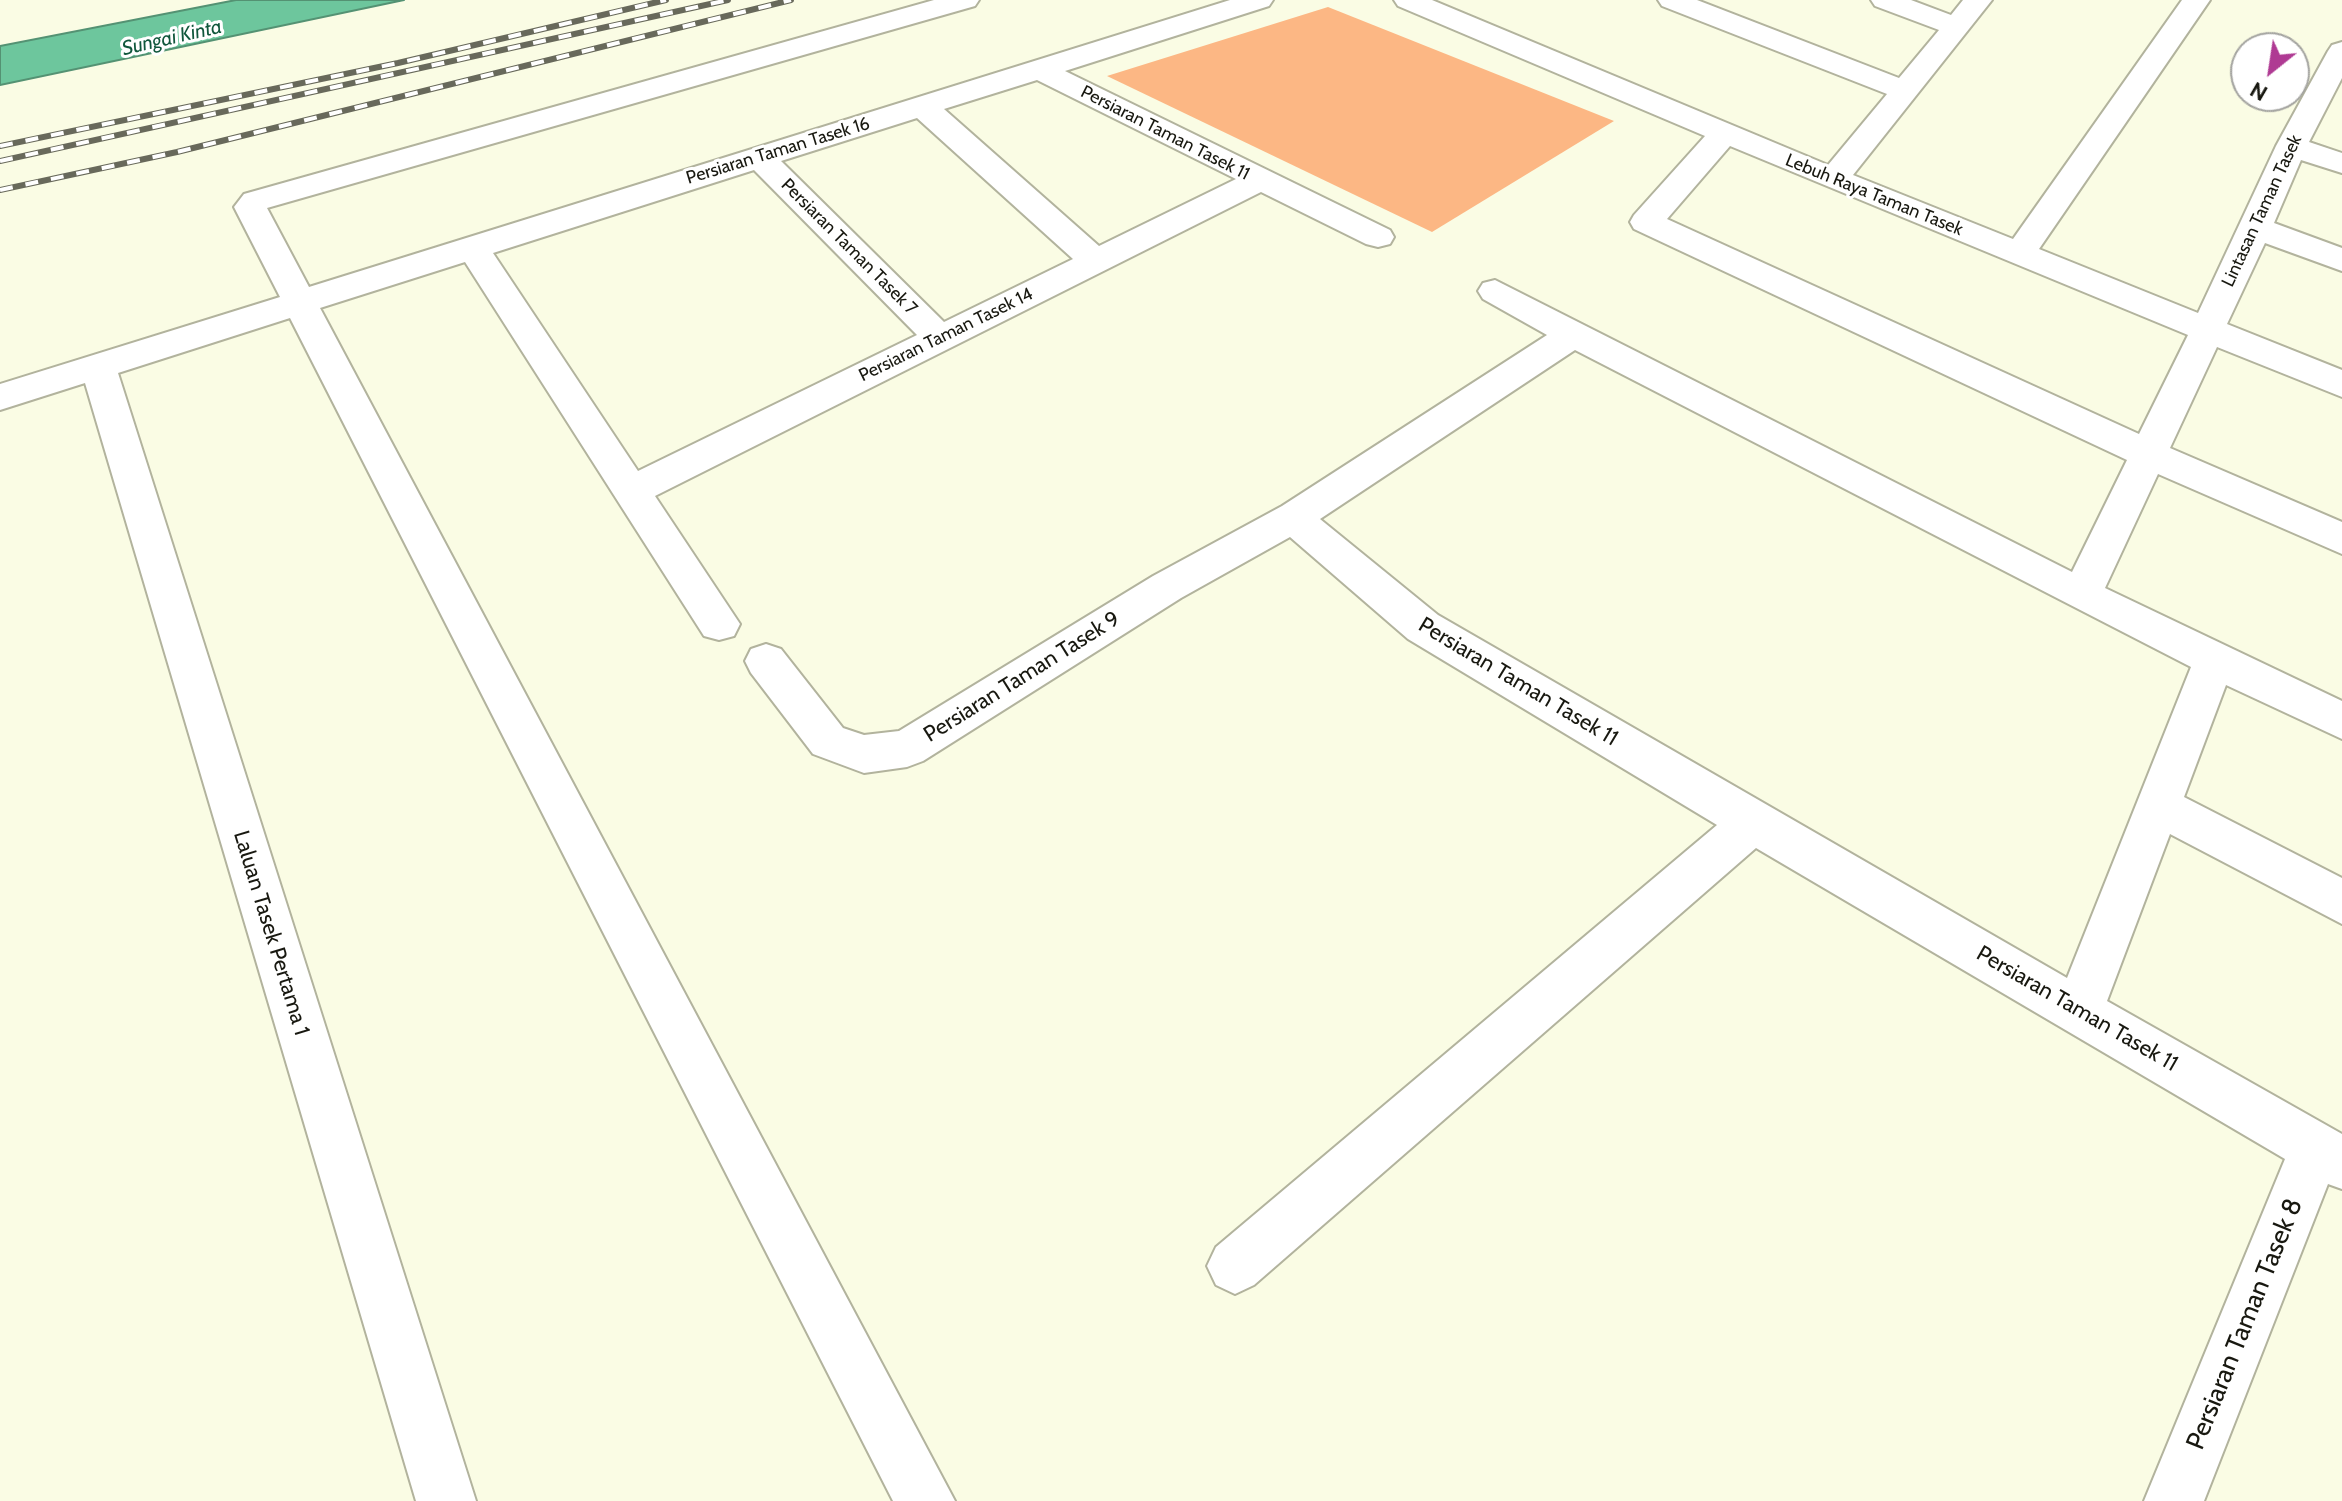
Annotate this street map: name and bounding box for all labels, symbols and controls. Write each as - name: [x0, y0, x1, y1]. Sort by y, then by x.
- water label: Sungai Kinta: [120, 15, 224, 61]
- north arrow: [2230, 32, 2310, 112]
- text: N: [2245, 76, 2272, 107]
- street label: Persiaran Taman Tasek 11: [1077, 81, 1253, 185]
- street label: Persiaran Taman Tasek 16: [684, 113, 872, 189]
- street label: Lintasan Taman Tasek: [2217, 132, 2307, 290]
- street label: Lebuh Raya Taman Tasek: [1782, 149, 1966, 241]
- street label: Persiaran Taman Tasek 7: [776, 174, 922, 320]
- street label: Persiaran Taman Tasek 14: [855, 283, 1037, 387]
- street label: Persiaran Taman Tasek 9: [919, 606, 1125, 748]
- street label: Persiaran Taman Tasek 11: [1413, 612, 1623, 752]
- street label: Laluan Tasek Pertama 1: [227, 827, 315, 1039]
- street label: Persiaran Taman Tasek 11: [1972, 941, 2182, 1077]
- street label: Persiaran Taman Tasek 8: [2180, 1194, 2310, 1454]

